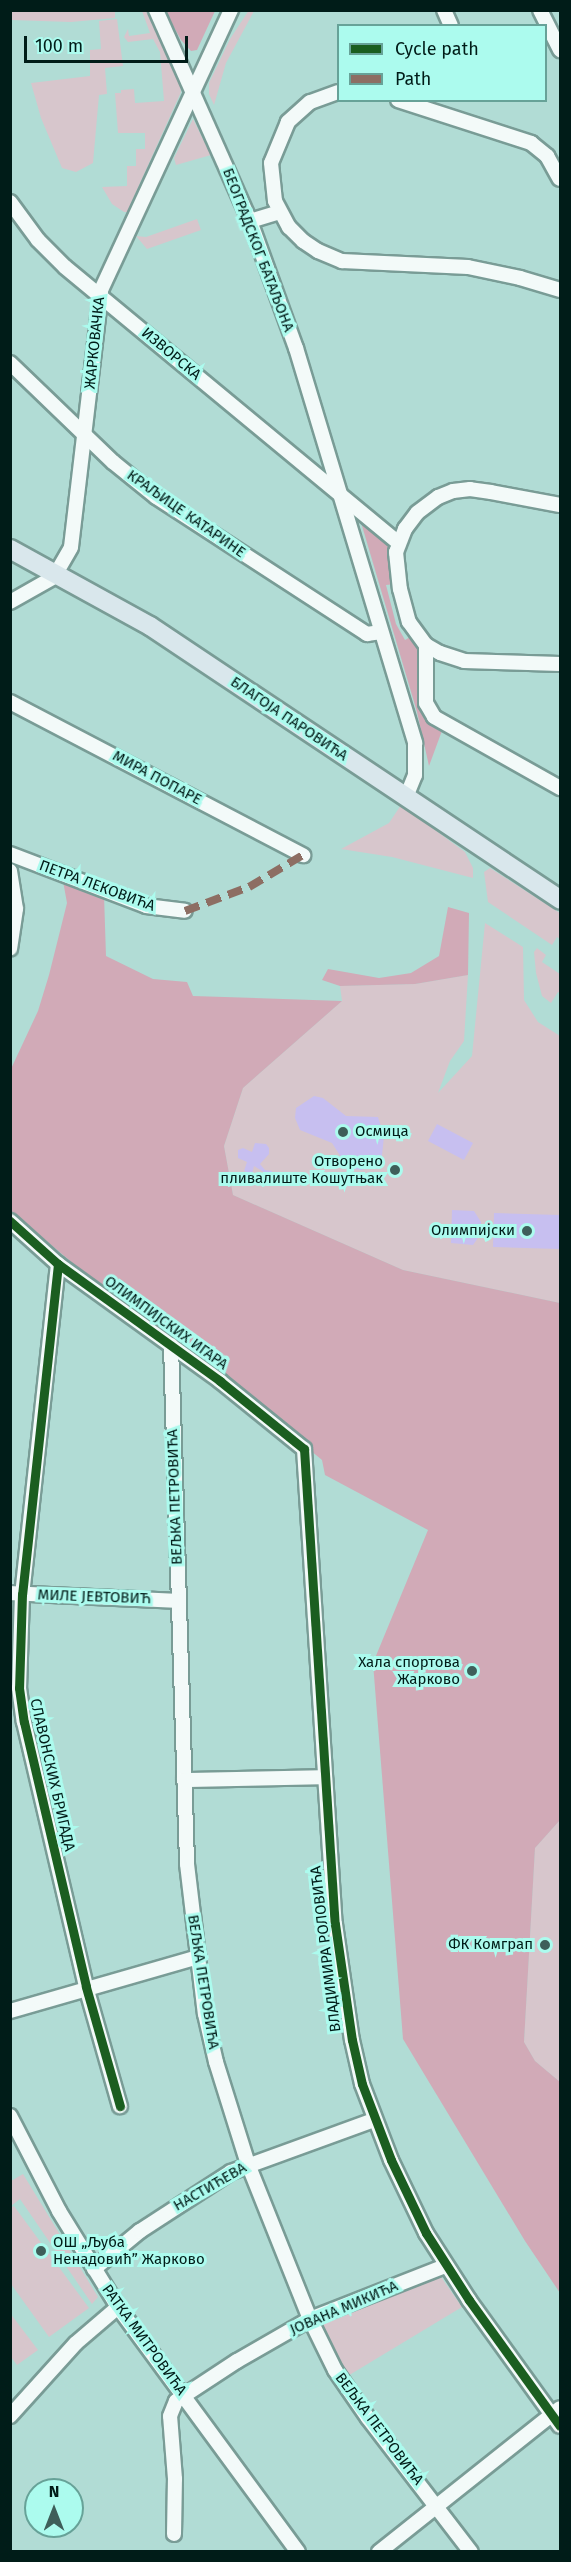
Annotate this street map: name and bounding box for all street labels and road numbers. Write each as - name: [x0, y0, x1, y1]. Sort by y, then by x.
- street label: БЕОГРАДСКОГ БАТАЉОНА: [218, 166, 298, 334]
- street label: ЖАРКОВАЧКА: [81, 296, 109, 390]
- street label: ИЗВОРСКА: [138, 324, 204, 384]
- street label: КРАЉИЦЕ КАТАРИНЕ: [123, 466, 249, 562]
- street label: БЛАГОЈА ПАРОВИЋА: [227, 673, 351, 765]
- street label: МИРА ПОПАРЕ: [109, 747, 205, 809]
- street label: ПЕТРА ЛЕКОВИЋА: [37, 857, 157, 915]
- street label: ОЛИМПИЈСКИХ ИГАРА: [101, 1272, 231, 1374]
- street label: ВЕЉКА ПЕТРОВИЋА: [164, 1429, 186, 1565]
- street label: МИЛЕ ЈЕВТОВИЋ: [37, 1586, 151, 1608]
- street label: СЛАВОНСКИХ БРИГАДА: [26, 1697, 78, 1853]
- street label: ВЛАДИМИРА РОЛОВИЋА: [307, 1865, 345, 2033]
- street label: ВЕЉКА ПЕТРОВИЋА: [183, 1914, 223, 2050]
- street label: НАСТИЋЕВА: [170, 2159, 250, 2215]
- street label: ЈОВАНА МИКИЋА: [287, 2277, 401, 2339]
- street label: РАТКА МИТРОВИЋА: [98, 2281, 190, 2399]
- street label: ВЕЉКА ПЕТРОВИЋА: [331, 2369, 427, 2489]

